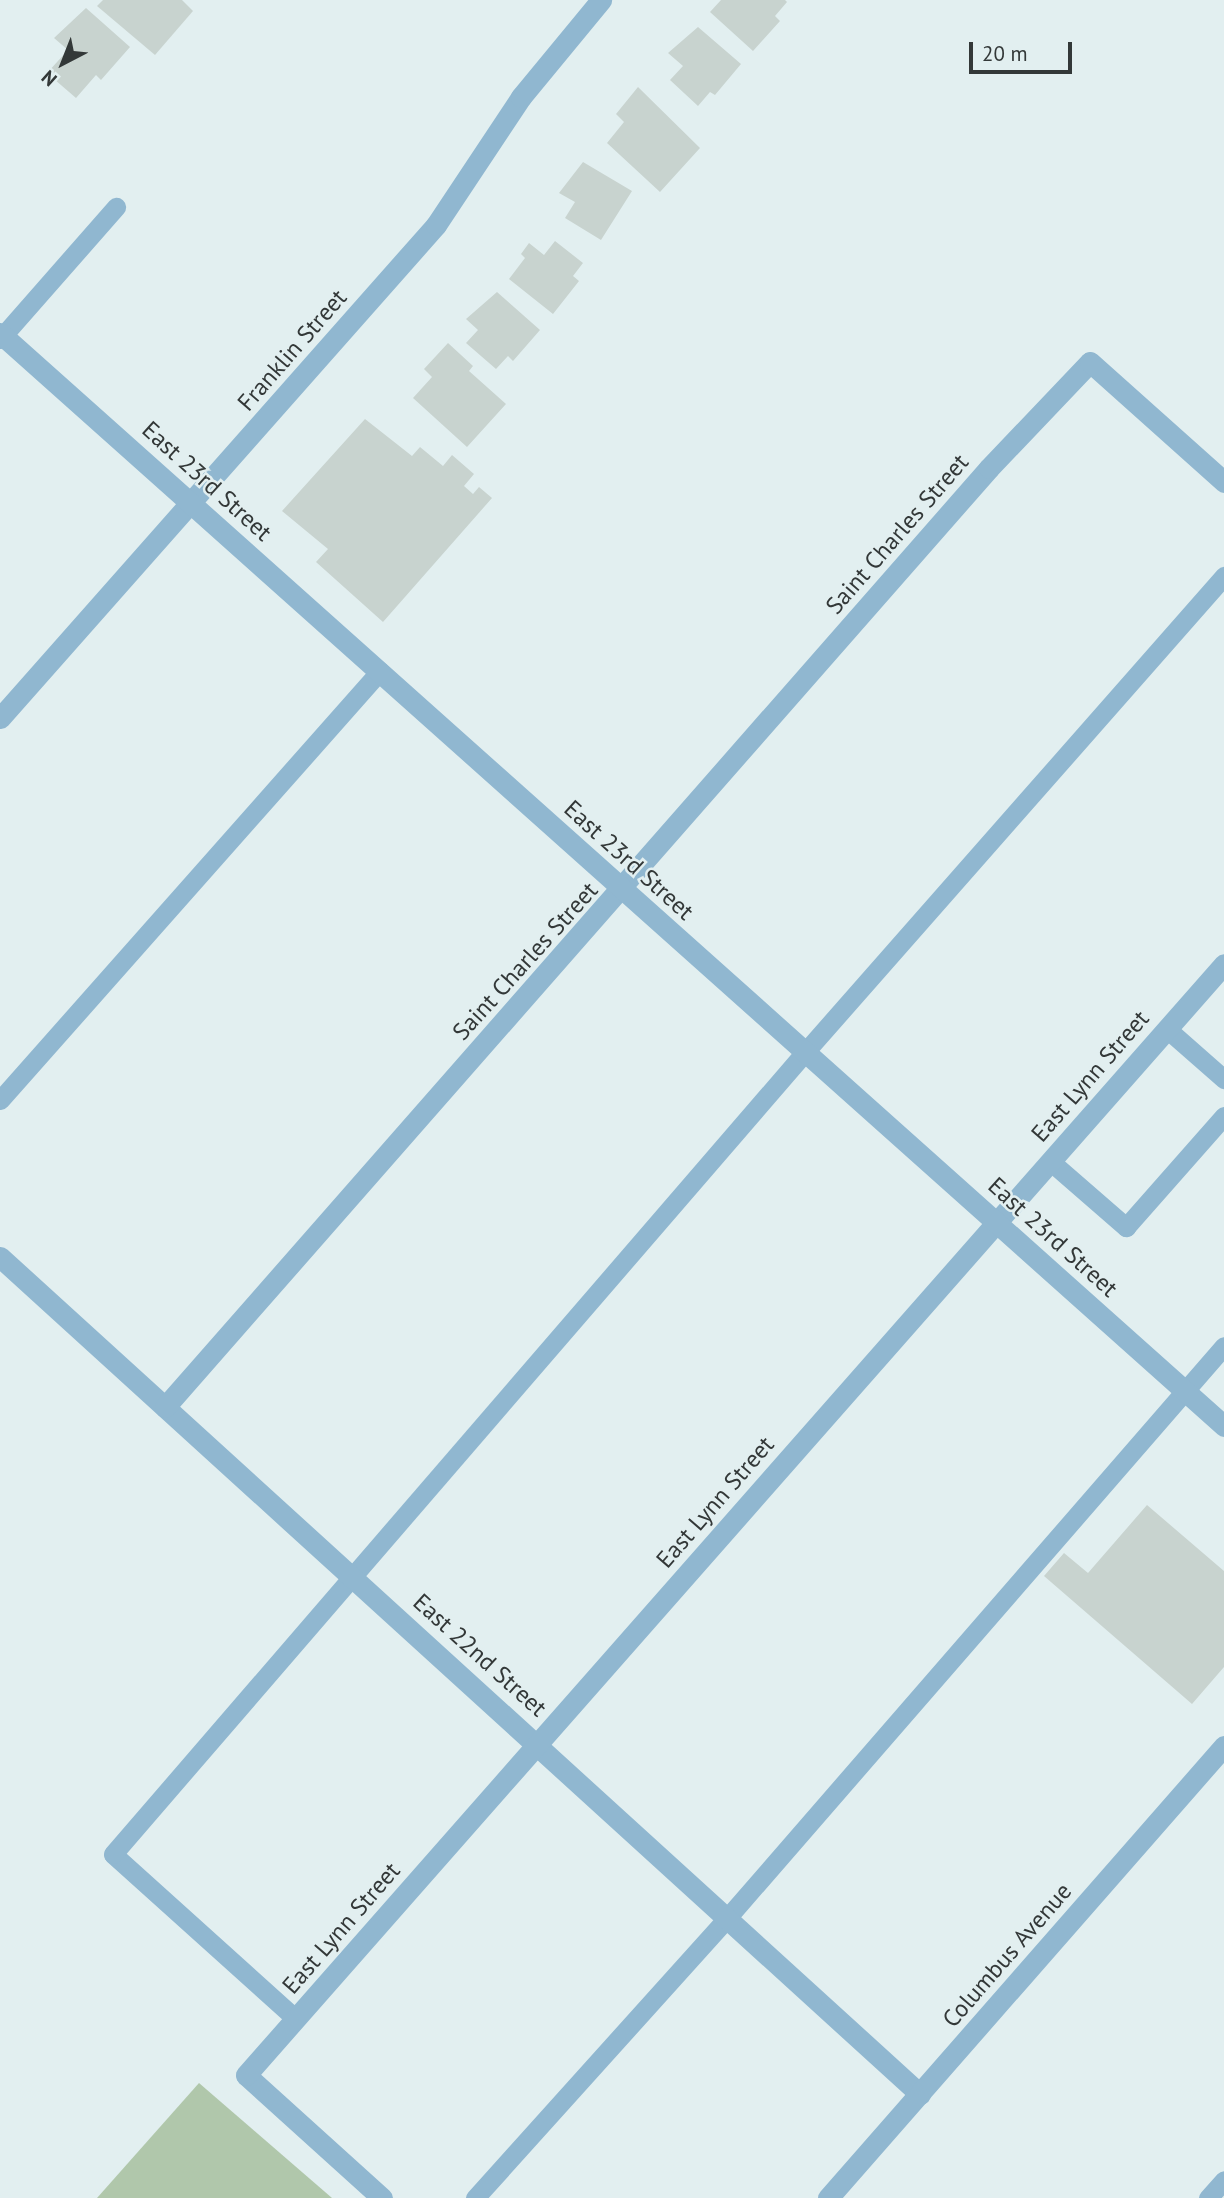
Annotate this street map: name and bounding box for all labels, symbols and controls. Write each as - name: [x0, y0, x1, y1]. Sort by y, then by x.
- north arrow: [28, 28, 98, 98]
- scale bar: [972, 28, 1075, 72]
- text: 20 m: [982, 40, 1028, 67]
- text: N: [36, 66, 62, 92]
- street label: Franklin Street: [231, 283, 353, 417]
- street label: East 23rd Street: [136, 415, 278, 547]
- street label: Saint Charles Street: [820, 448, 974, 620]
- street label: East 23rd Street: [558, 794, 700, 926]
- street label: Saint Charles Street: [446, 876, 604, 1046]
- street label: East Lynn Street: [1025, 1004, 1155, 1148]
- street label: East 23rd Street: [982, 1171, 1124, 1303]
- street label: East Lynn Street: [650, 1430, 780, 1574]
- street label: East 22nd Street: [407, 1588, 553, 1722]
- street label: East Lynn Street: [276, 1856, 406, 2000]
- street label: Columbus Avenue: [936, 1877, 1078, 2033]

